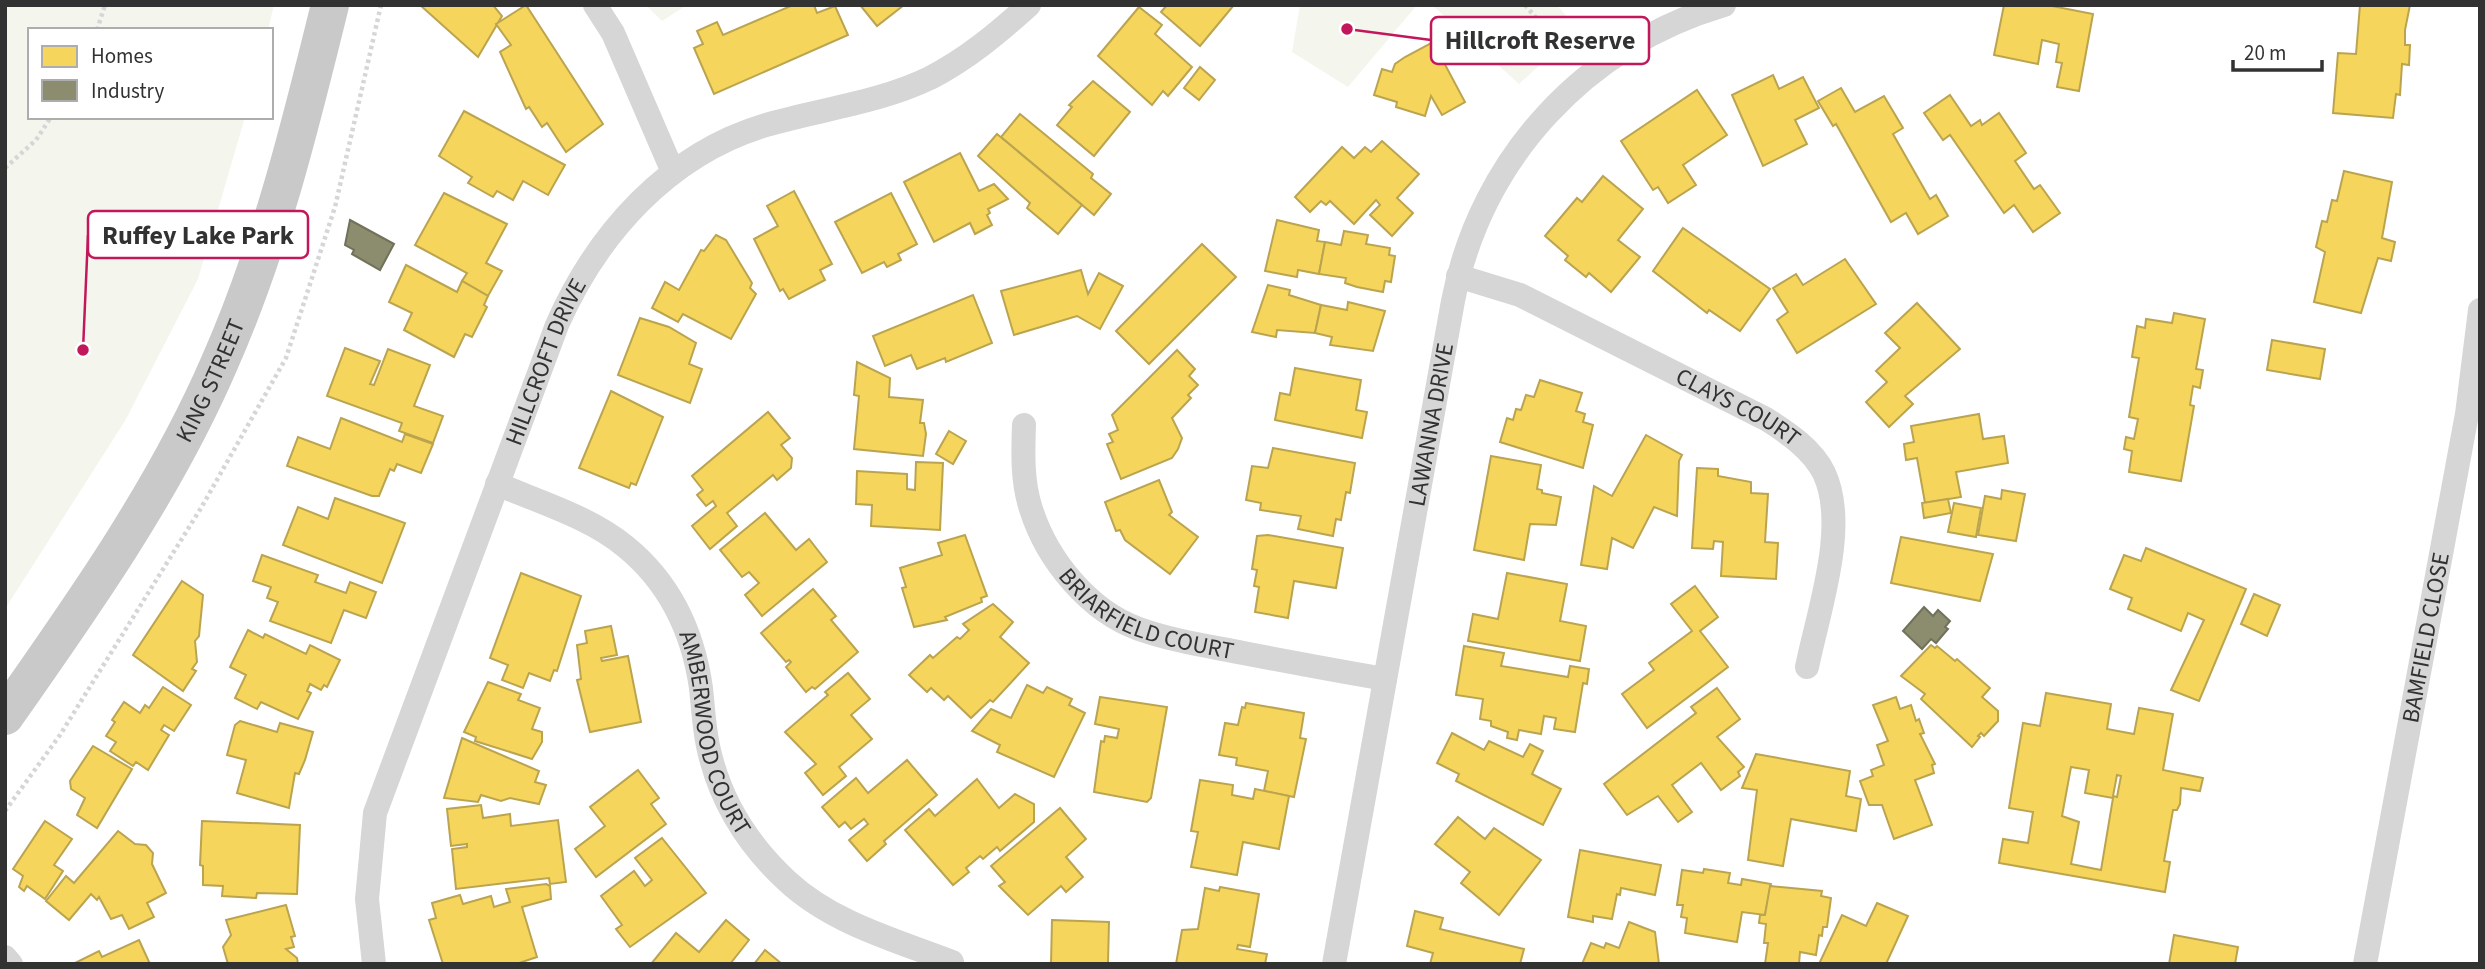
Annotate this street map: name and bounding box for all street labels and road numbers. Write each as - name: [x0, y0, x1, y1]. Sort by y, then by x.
- street label: HILLCROFT DRIVE: [497, 272, 595, 451]
- street label: KING STREET: [167, 314, 254, 449]
- street label: LAWANNA DRIVE: [1399, 340, 1463, 509]
- street label: CLAYS COURT: [1669, 359, 1808, 455]
- street label: BAMFIELD CLOSE: [2393, 549, 2459, 726]
- street label: BRIARFIELD COURT: [1050, 560, 1237, 669]
- street label: AMBERWOOD COURT: [670, 626, 759, 842]

